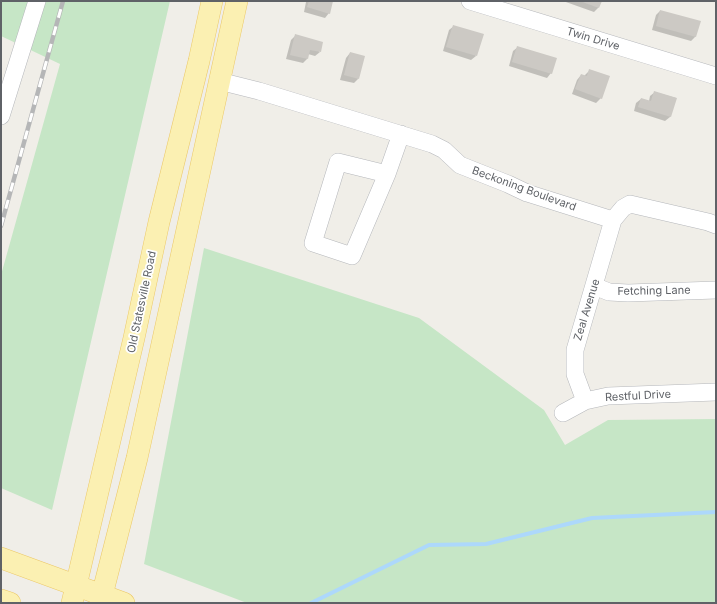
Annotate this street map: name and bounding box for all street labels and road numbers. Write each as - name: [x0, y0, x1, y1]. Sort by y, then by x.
- street label: Twin Drive: [565, 25, 621, 53]
- street label: Beckoning Boulevard: [470, 164, 578, 214]
- street label: Old Statesville Road: [125, 250, 159, 354]
- street label: Zeal Avenue: [571, 277, 603, 343]
- street label: Fetching Lane: [617, 284, 691, 298]
- street label: Restful Drive: [605, 388, 671, 404]

